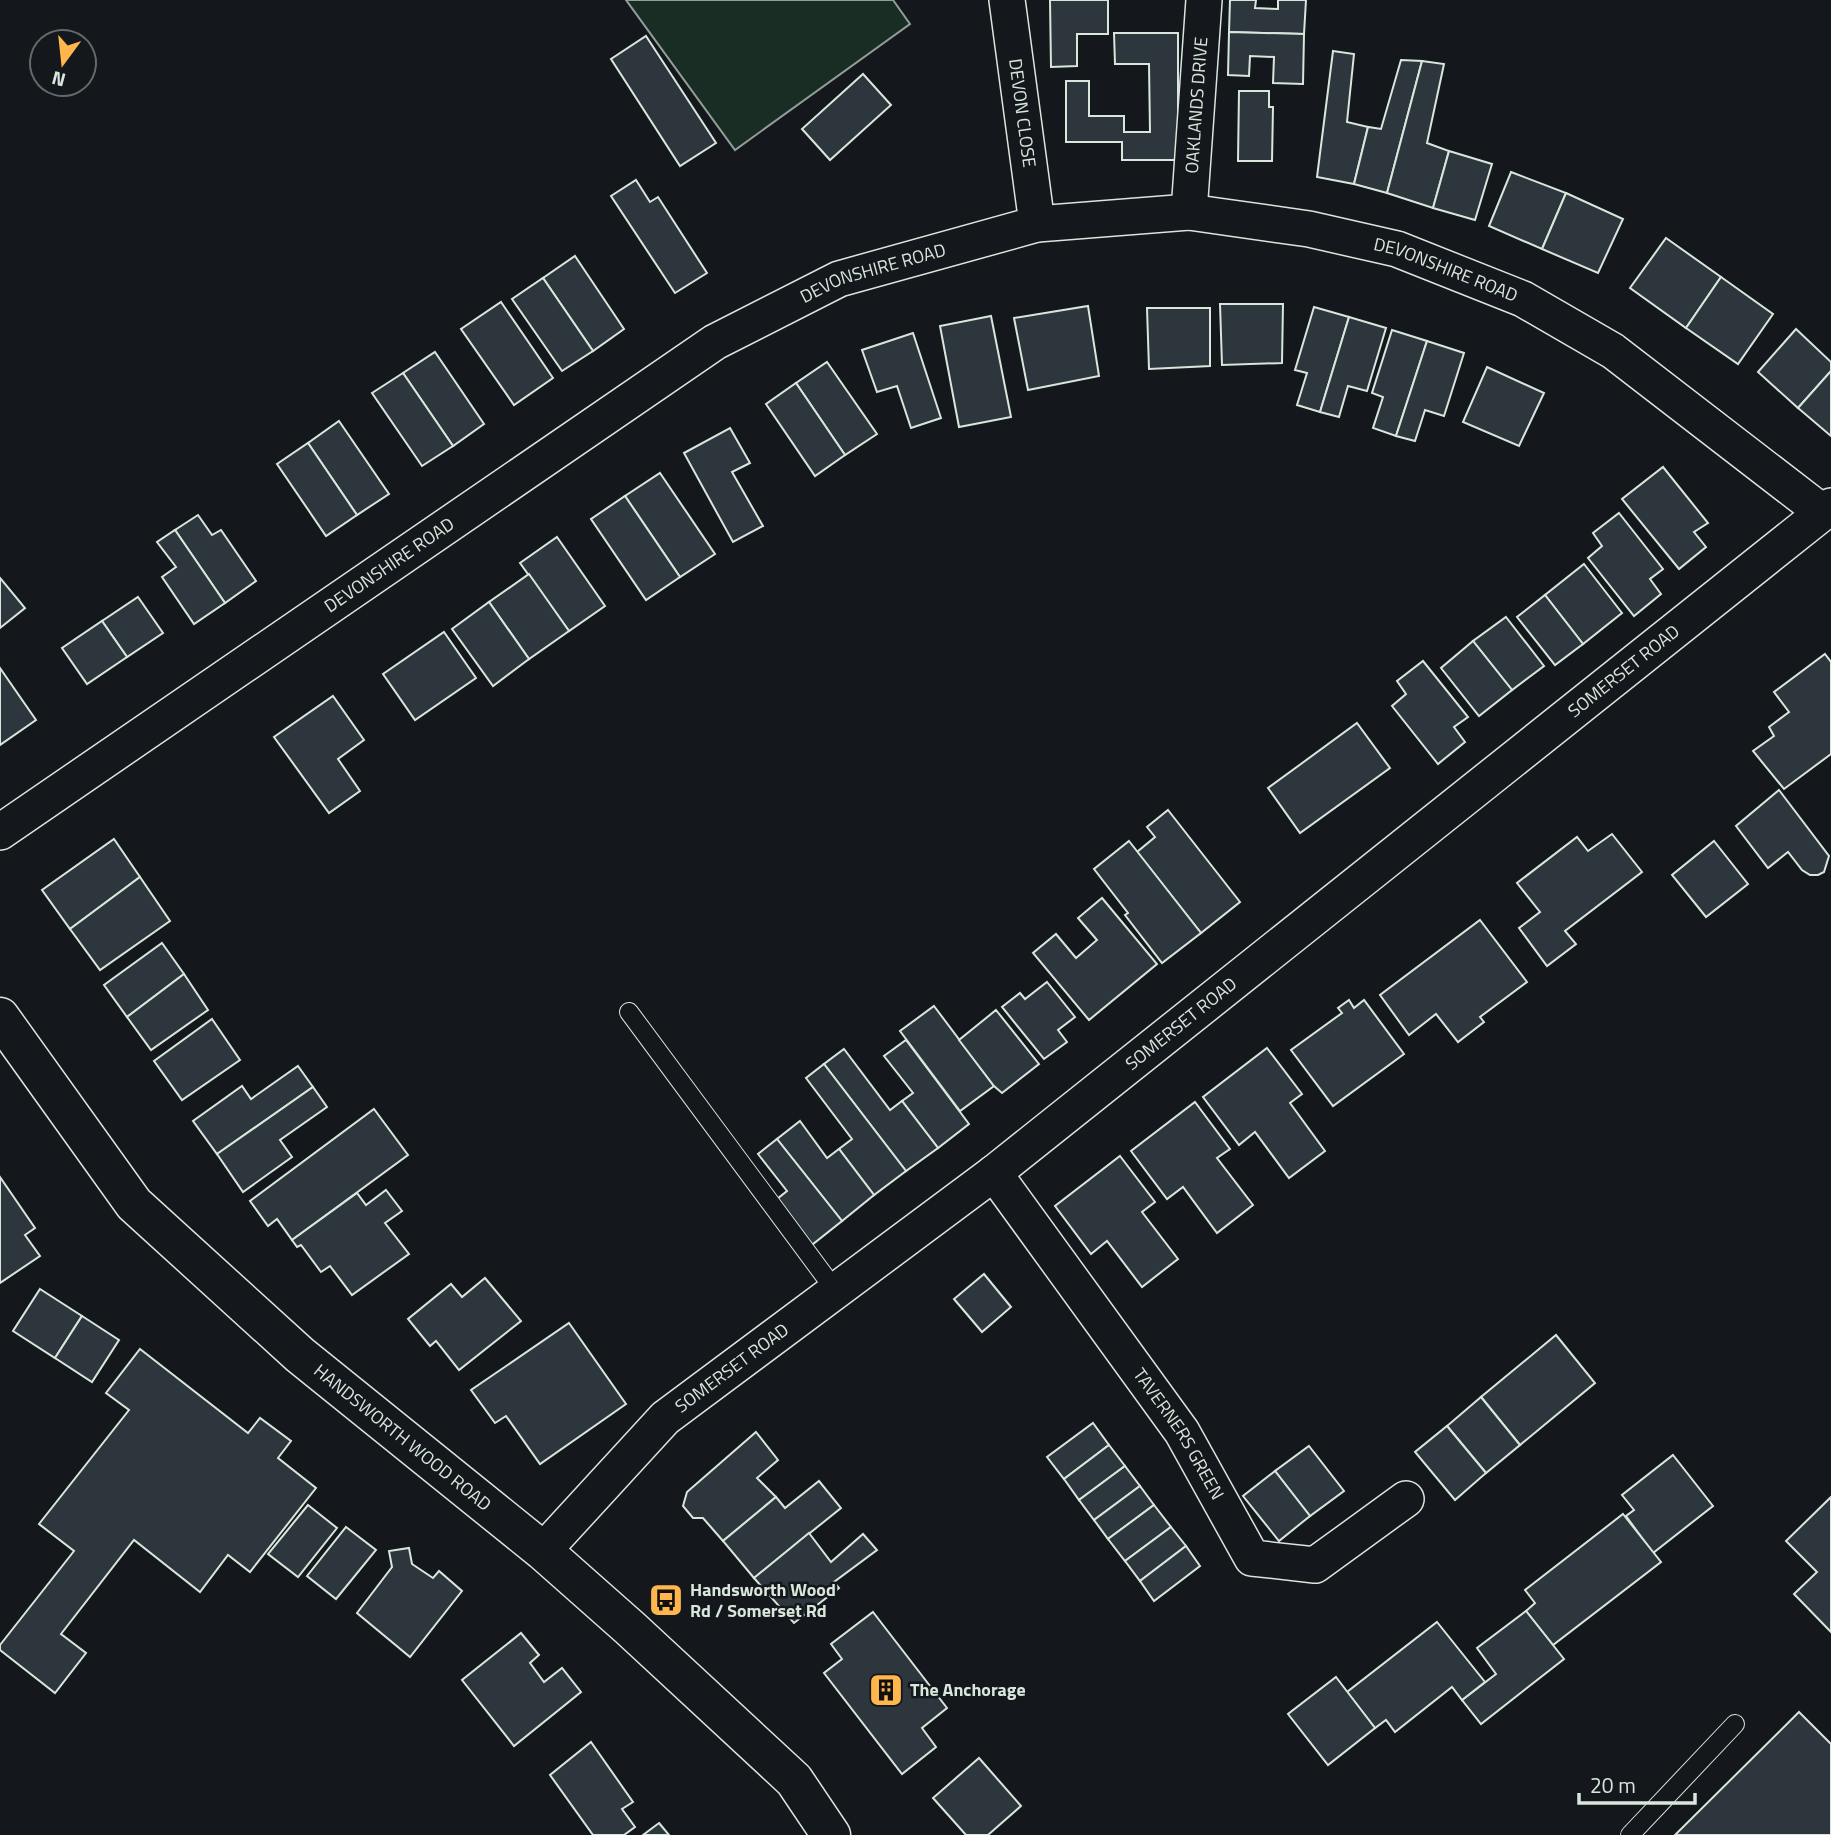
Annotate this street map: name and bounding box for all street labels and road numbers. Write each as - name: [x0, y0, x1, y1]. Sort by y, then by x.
- street label: OAKLANDS DRIVE: [1178, 36, 1214, 175]
- street label: DEVON CLOSE: [1002, 57, 1043, 169]
- street label: DEVONSHIRE ROAD: [1371, 230, 1522, 309]
- street label: DEVONSHIRE ROAD: [795, 236, 949, 310]
- street label: DEVONSHIRE ROAD: [319, 511, 460, 619]
- street label: SOMERSET ROAD: [1562, 618, 1685, 724]
- street label: SOMERSET ROAD: [1119, 970, 1242, 1076]
- street label: SOMERSET ROAD: [669, 1316, 794, 1419]
- street label: HANDSWORTH WOOD ROAD: [308, 1357, 497, 1517]
- street label: TAVERNERS GREEN: [1127, 1362, 1231, 1505]

